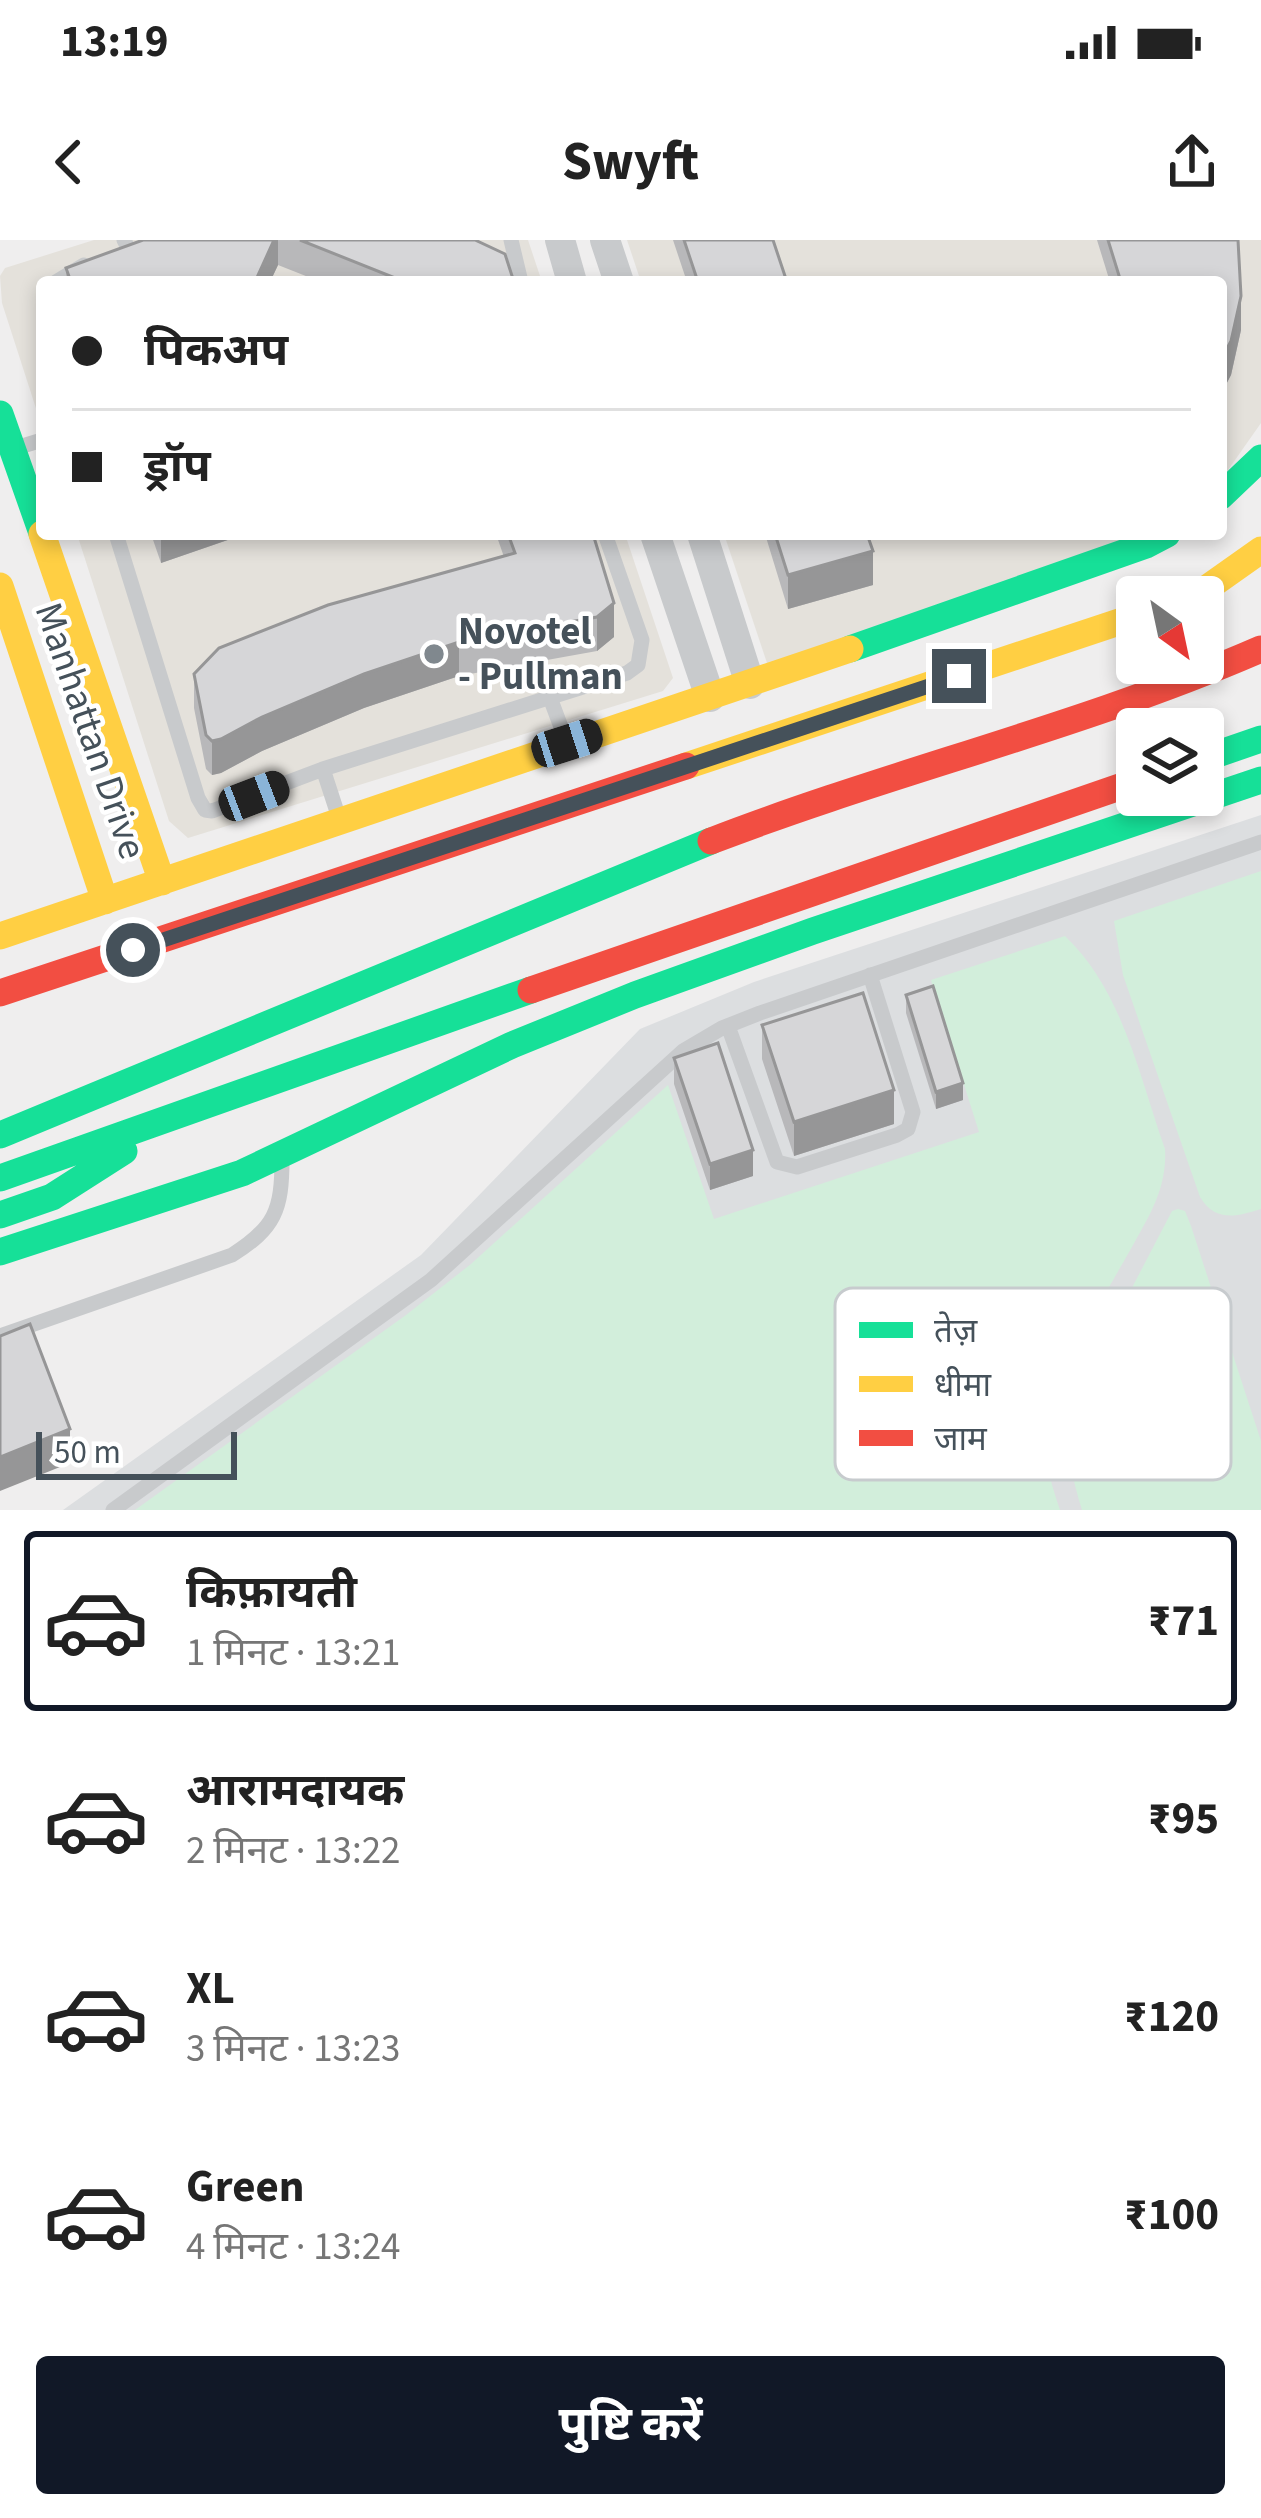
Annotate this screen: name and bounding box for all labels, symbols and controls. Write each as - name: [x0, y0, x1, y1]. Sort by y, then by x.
- text: 13:19: [60, 10, 169, 74]
- text: Swyft: [562, 124, 699, 201]
- icon: back: [36, 129, 102, 195]
- icon: share: [1159, 129, 1225, 195]
- text: पिकअप: [144, 319, 288, 383]
- text: ड्रॉप: [144, 435, 211, 499]
- north arrow: [1116, 576, 1224, 684]
- map controls: [1116, 576, 1224, 816]
- street label: Manhattan Drive: [20, 595, 160, 867]
- place label: Novotel - Pullman: [458, 604, 623, 705]
- marker: Novotel - Pullman: [421, 641, 447, 667]
- route end: [932, 649, 986, 703]
- button: layers: [1116, 708, 1224, 816]
- car: [527, 715, 607, 771]
- car: [214, 766, 294, 826]
- route start: [106, 923, 160, 977]
- legend: [835, 1288, 1231, 1480]
- text: तेज़: [934, 1308, 978, 1355]
- text: धीमा: [934, 1362, 993, 1409]
- text: जाम: [934, 1416, 988, 1463]
- scale bar: [36, 1426, 237, 1479]
- text: 50 m: [54, 1429, 121, 1476]
- text: किफ़ायती: [186, 1561, 357, 1625]
- icon: car: [42, 1567, 150, 1675]
- text: ₹71: [1148, 1589, 1219, 1653]
- text: 1 मिनट · 13:21: [186, 1625, 400, 1681]
- text: आरामदायक: [186, 1759, 404, 1823]
- icon: car: [42, 1765, 150, 1873]
- text: ₹95: [1148, 1787, 1219, 1851]
- text: 2 मिनट · 13:22: [186, 1823, 400, 1879]
- text: XL: [186, 1957, 235, 2021]
- icon: car: [42, 1963, 150, 2071]
- text: ₹120: [1124, 1985, 1219, 2049]
- text: 3 मिनट · 13:23: [186, 2021, 400, 2077]
- text: Green: [186, 2155, 305, 2219]
- icon: car: [42, 2161, 150, 2269]
- text: ₹100: [1124, 2183, 1219, 2247]
- text: 4 मिनट · 13:24: [186, 2219, 400, 2275]
- button: पुष्टि करें: [36, 2356, 1225, 2494]

